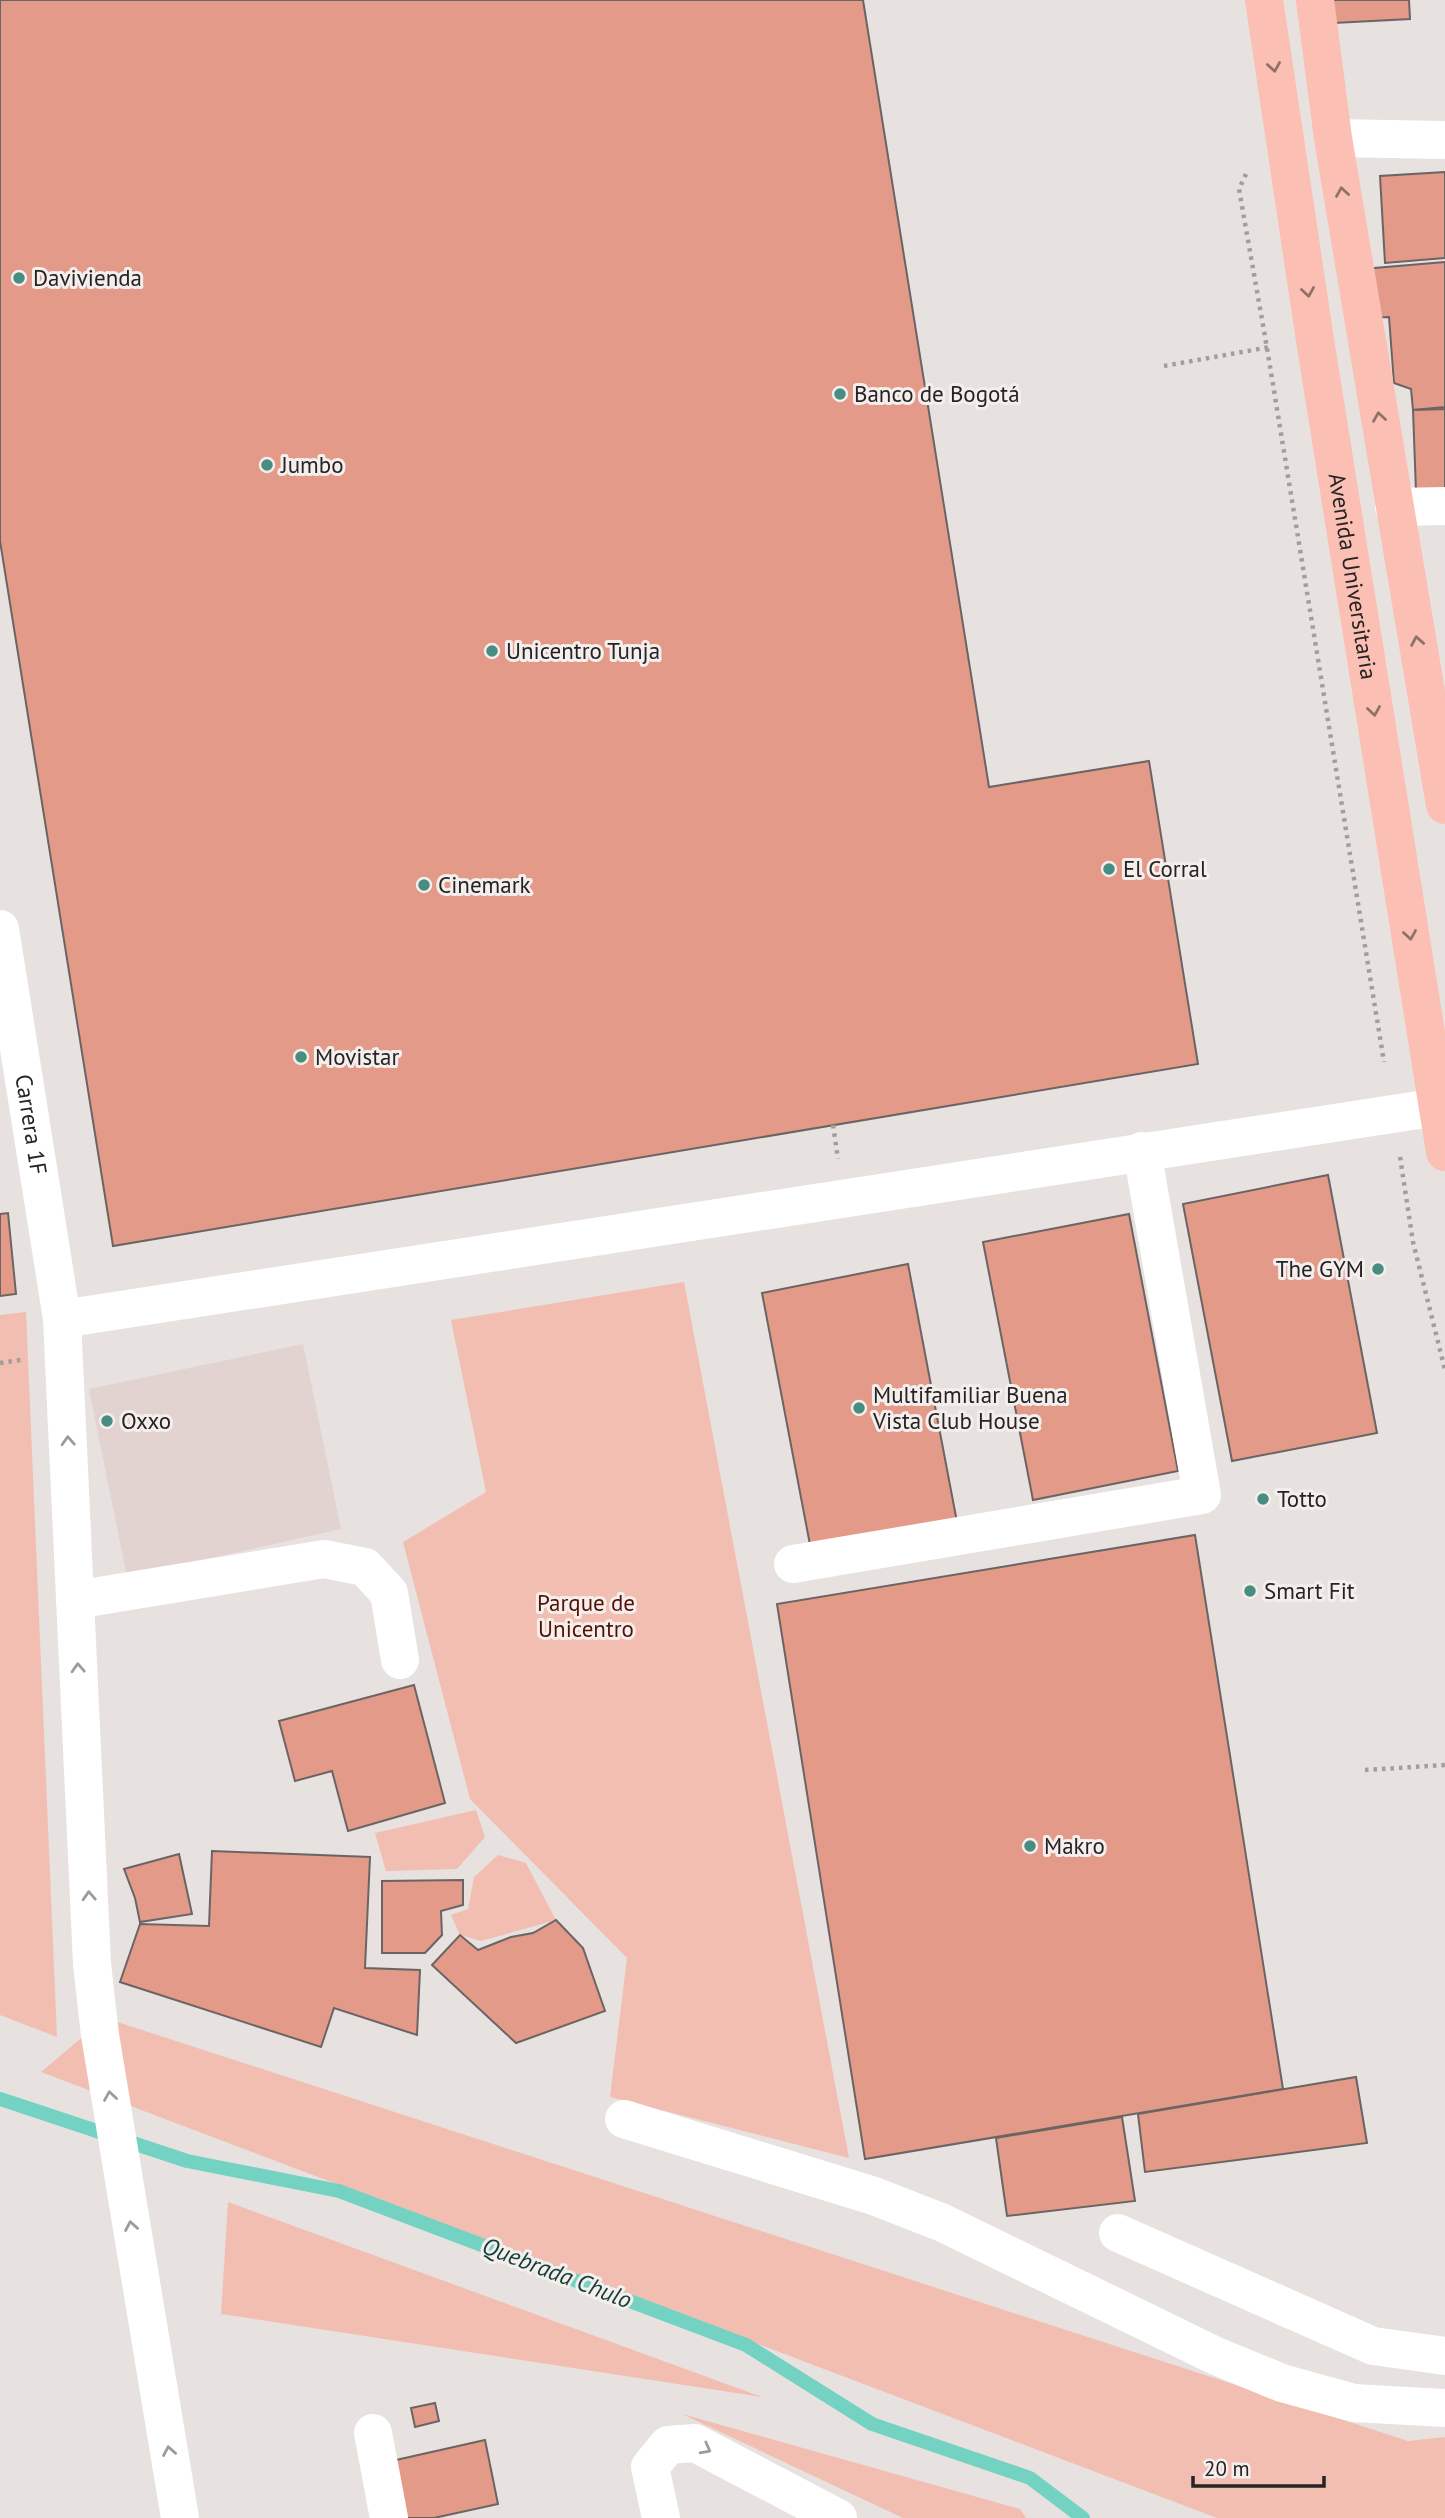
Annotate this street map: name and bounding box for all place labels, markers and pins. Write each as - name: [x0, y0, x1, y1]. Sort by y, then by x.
- place label: Davivienda: [33, 263, 142, 292]
- marker: Davivienda: [11, 270, 27, 286]
- place label: Banco de Bogotá: [854, 379, 1020, 408]
- marker: Banco de Bogotá: [832, 386, 848, 402]
- place label: Jumbo: [280, 450, 344, 479]
- marker: Jumbo: [259, 457, 275, 473]
- place label: Unicentro Tunja: [506, 636, 660, 665]
- marker: Unicentro Tunja: [484, 643, 500, 659]
- place label: El Corral: [1123, 854, 1207, 883]
- marker: El Corral: [1101, 861, 1117, 877]
- place label: Cinemark: [438, 870, 530, 899]
- marker: Cinemark: [416, 877, 432, 893]
- place label: Movistar: [315, 1042, 399, 1071]
- marker: Movistar: [293, 1049, 309, 1065]
- place label: The GYM: [1276, 1254, 1364, 1283]
- marker: The GYM: [1370, 1261, 1386, 1277]
- place label: Multifamiliar Buena Vista Club House: [872, 1380, 1068, 1435]
- marker: Multifamiliar Buena Vista Club House: [851, 1400, 867, 1416]
- place label: Oxxo: [121, 1406, 171, 1435]
- marker: Oxxo: [99, 1413, 115, 1429]
- place label: Totto: [1277, 1484, 1327, 1513]
- marker: Totto: [1255, 1491, 1271, 1507]
- place label: Smart Fit: [1264, 1576, 1355, 1605]
- marker: Smart Fit: [1242, 1583, 1258, 1599]
- place label: Makro: [1044, 1831, 1105, 1860]
- marker: Makro: [1022, 1838, 1038, 1854]

